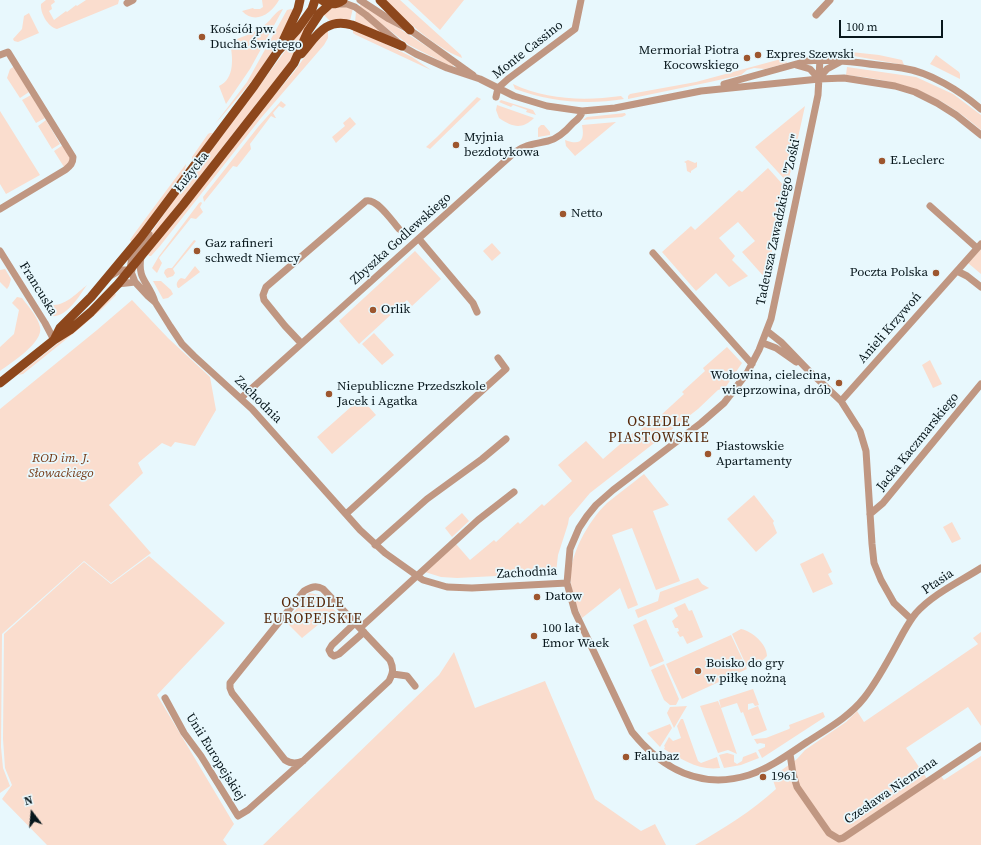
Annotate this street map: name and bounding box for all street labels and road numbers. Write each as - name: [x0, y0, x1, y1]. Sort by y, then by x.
- street label: Monte Cassino: [490, 18, 566, 82]
- street label: Tadeusza Zawadzkiego "Zośki": [753, 133, 805, 307]
- street label: Łużycka: [171, 149, 213, 195]
- street label: Zbyszka Godlewskiego: [348, 190, 454, 288]
- street label: Francuska: [15, 259, 61, 319]
- street label: Anieli Krzywoń: [855, 289, 925, 367]
- street label: Zachodnia: [231, 373, 285, 427]
- street label: Jacka Kaczmarskiego: [874, 390, 962, 494]
- street label: Zachodnia: [496, 564, 558, 582]
- street label: Ptasia: [919, 566, 957, 598]
- street label: Unii Europejskiej: [182, 710, 248, 804]
- street label: Czesława Niemena: [842, 754, 940, 828]

